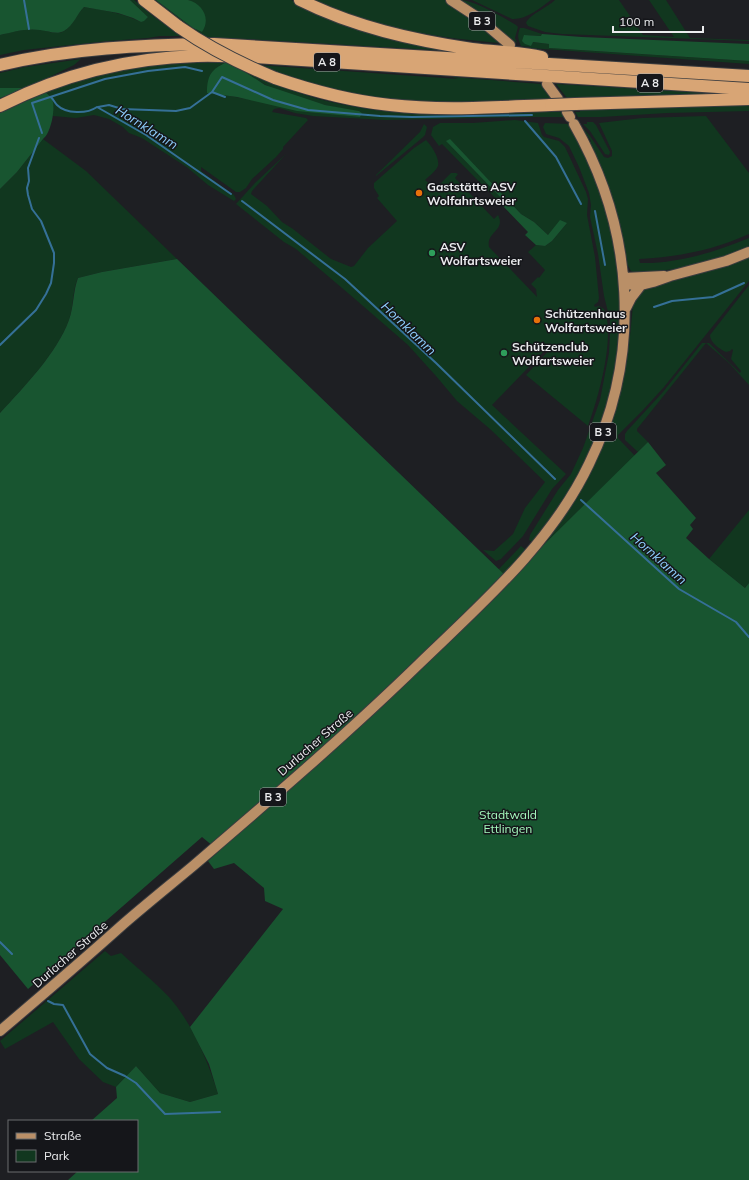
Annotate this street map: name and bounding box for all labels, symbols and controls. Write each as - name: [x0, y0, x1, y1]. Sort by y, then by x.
- scale bar: [613, 8, 703, 34]
- road number: B 3: [469, 12, 495, 30]
- text: 100 m: [619, 14, 654, 29]
- road number: A 8: [314, 53, 340, 71]
- road number: A 8: [637, 74, 663, 92]
- water label: Hornklamm: [113, 102, 181, 152]
- place label: Gaststätte ASV Wolfahrtsweier: [427, 179, 516, 208]
- marker: Gaststätte ASV Wolfahrtsweier: [414, 188, 424, 198]
- place label: ASV Wolfartsweier: [440, 239, 522, 268]
- marker: ASV Wolfartsweier: [427, 248, 437, 258]
- water label: Hornklamm: [378, 298, 440, 358]
- place label: Schützenhaus Wolfartsweier: [545, 306, 627, 335]
- marker: Schützenhaus Wolfartsweier: [532, 315, 542, 325]
- place label: Schützenclub Wolfartsweier: [512, 339, 594, 368]
- marker: Schützenclub Wolfartsweier: [499, 348, 509, 358]
- road number: B 3: [590, 423, 616, 441]
- water label: Hornklamm: [628, 529, 690, 587]
- street label: Durlacher Straße: [274, 705, 356, 779]
- road number: B 3: [260, 788, 286, 806]
- park label: Stadtwald Ettlingen: [479, 807, 537, 836]
- street label: Durlacher Straße: [29, 917, 111, 991]
- legend: [8, 1120, 138, 1172]
- text: Straße: [44, 1128, 81, 1143]
- text: Park: [44, 1148, 70, 1163]

